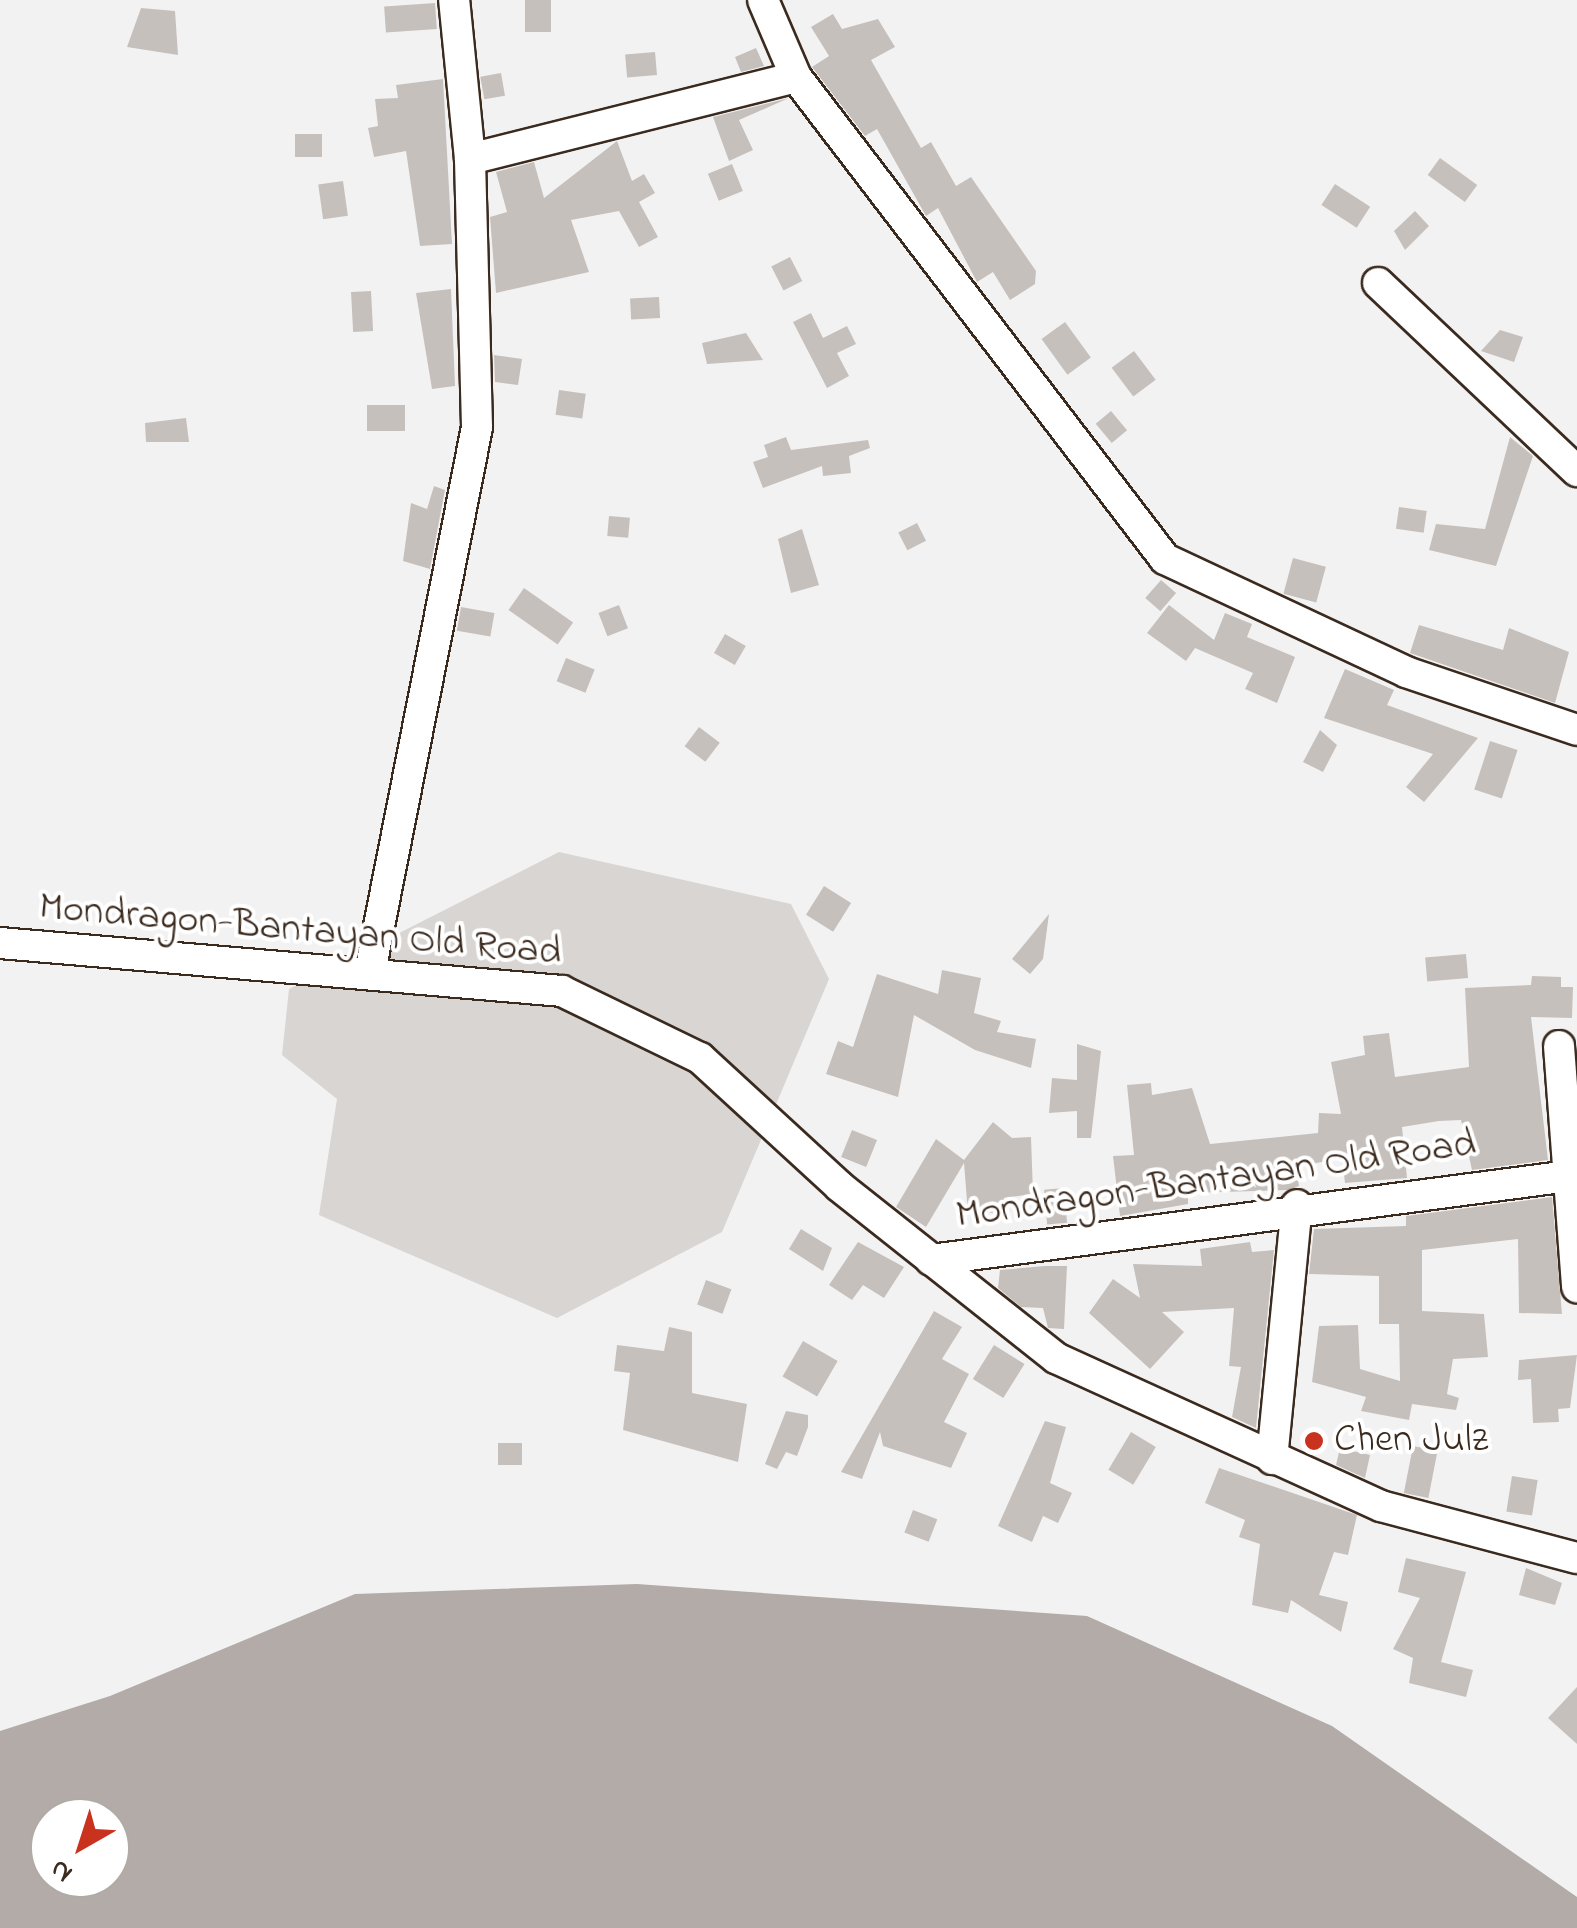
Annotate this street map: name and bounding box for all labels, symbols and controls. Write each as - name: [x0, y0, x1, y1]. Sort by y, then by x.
- street label: Mondragon-Bantayan Old Road: [37, 884, 563, 978]
- street label: Mondragon-Bantayan Old Road: [953, 1121, 1479, 1241]
- place label: Chen Julz: [1334, 1417, 1488, 1465]
- marker: Chen Julz: [1303, 1430, 1325, 1452]
- north arrow: [30, 1798, 130, 1898]
- text: N: [42, 1848, 82, 1892]

